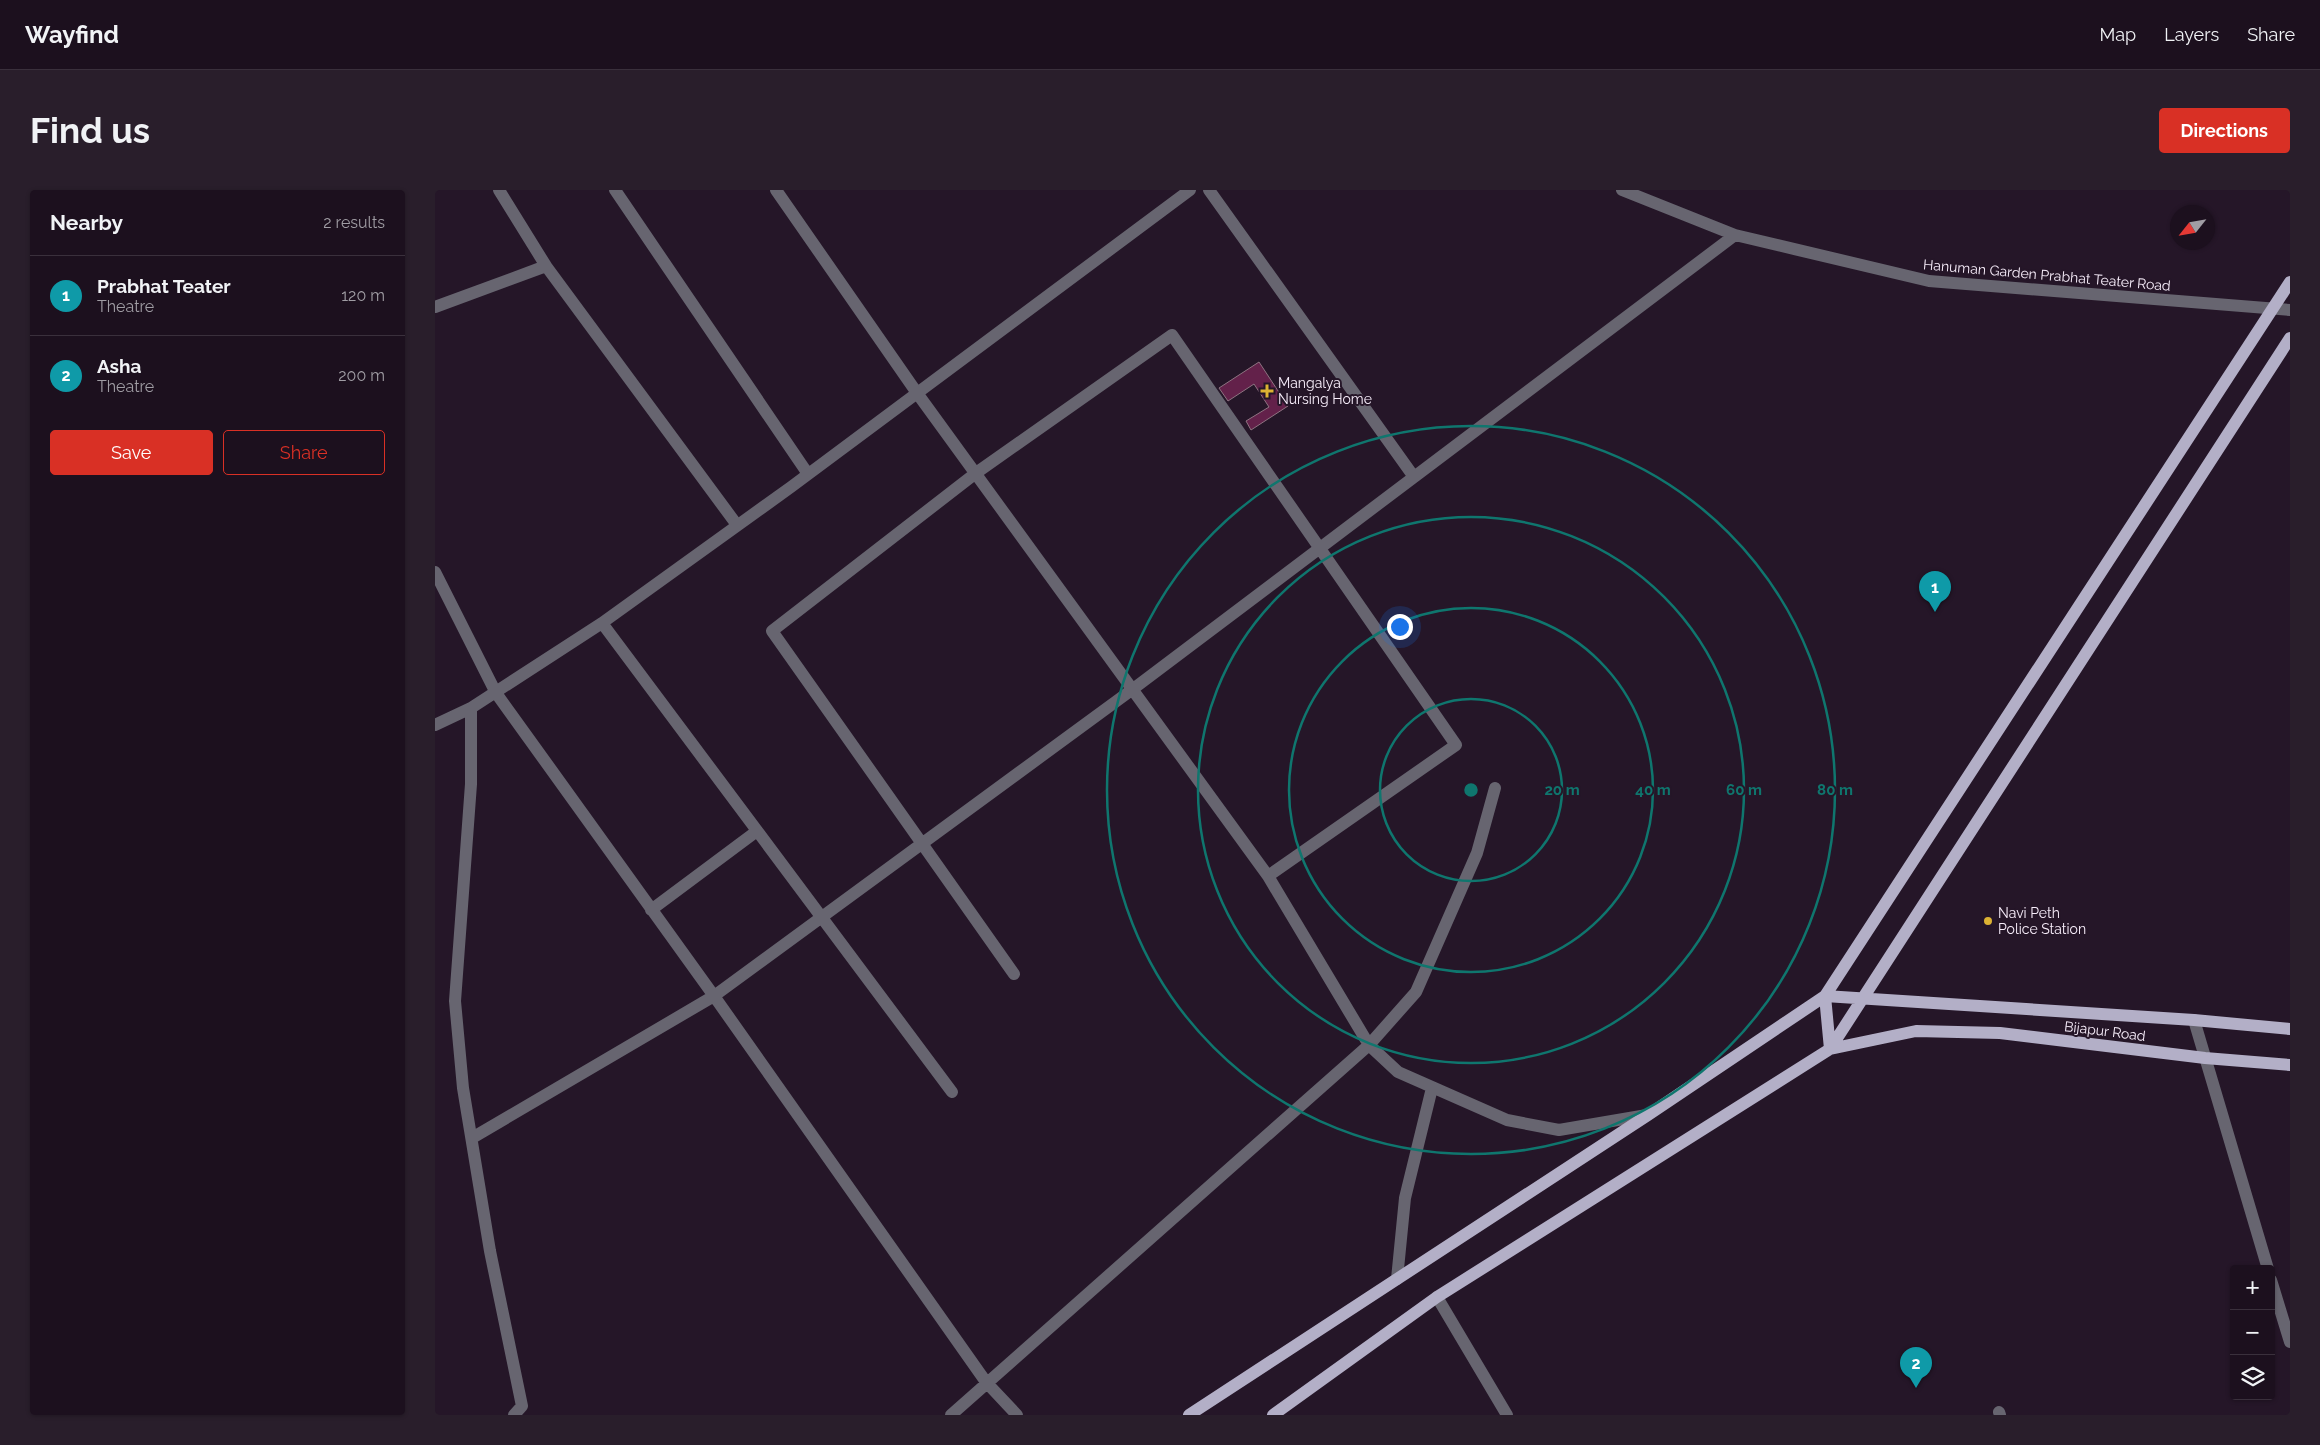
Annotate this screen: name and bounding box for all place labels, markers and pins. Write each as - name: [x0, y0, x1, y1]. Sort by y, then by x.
- place label: Mangalya Nursing Home: [1278, 375, 1372, 407]
- marker: Mangalya Nursing Home: [1260, 384, 1274, 398]
- pin: 1: [1919, 571, 1951, 612]
- centre of rings: [1462, 781, 1480, 799]
- place label: Navi Peth Police Station: [1998, 905, 2086, 937]
- marker: Navi Peth Police Station: [1982, 915, 1994, 927]
- pin: 2: [1900, 1347, 1932, 1388]

